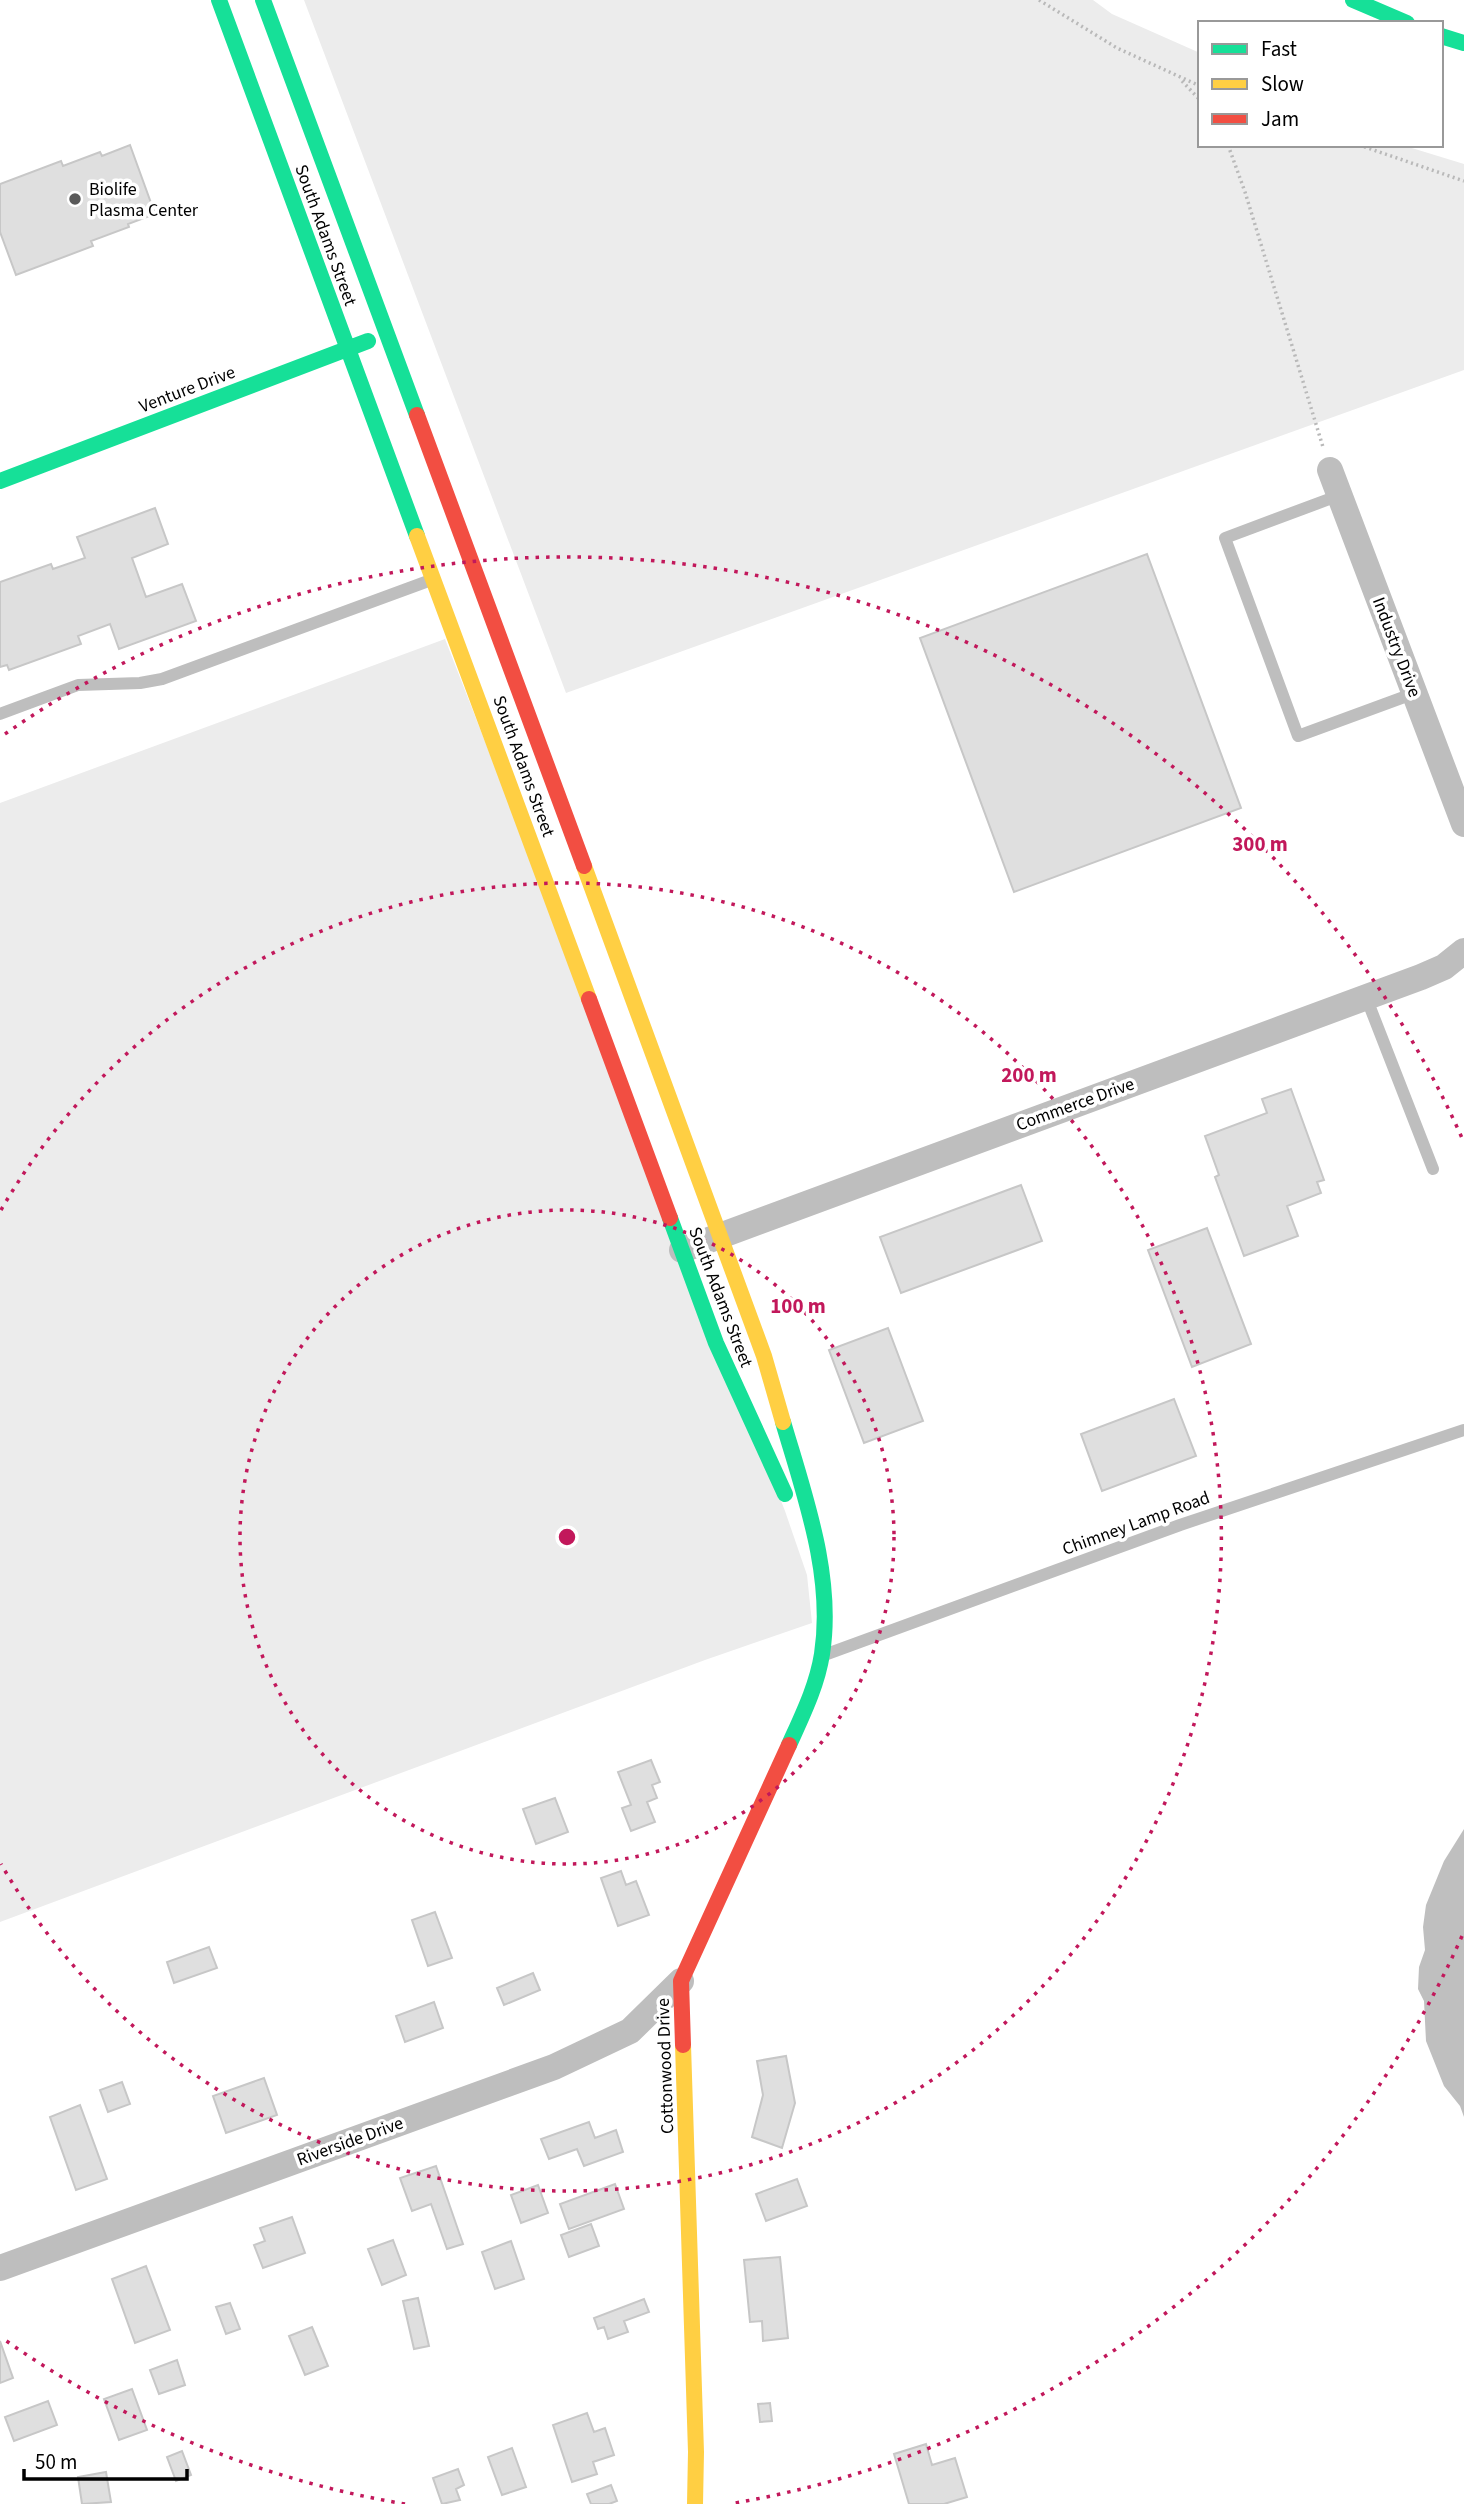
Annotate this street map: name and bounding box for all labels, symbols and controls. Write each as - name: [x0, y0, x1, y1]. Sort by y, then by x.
- legend: [1198, 21, 1443, 147]
- text: Fast: [1261, 34, 1297, 64]
- text: Slow: [1261, 69, 1304, 99]
- text: Jam: [1261, 104, 1299, 134]
- street label: South Adams Street: [288, 161, 363, 309]
- place label: Biolife Plasma Center: [89, 177, 199, 223]
- marker: Biolife Plasma Center: [67, 191, 83, 207]
- street label: Venture Drive: [135, 360, 239, 419]
- street label: Industry Drive: [1366, 594, 1427, 701]
- street label: South Adams Street: [486, 692, 561, 840]
- text: 300 m: [1232, 829, 1288, 859]
- text: 200 m: [1001, 1060, 1057, 1090]
- street label: Commerce Drive: [1013, 1071, 1138, 1137]
- street label: South Adams Street: [682, 1223, 759, 1371]
- text: 100 m: [770, 1291, 826, 1321]
- street label: Chimney Lamp Road: [1059, 1485, 1213, 1562]
- centre of rings: [555, 1525, 579, 1549]
- street label: Cottonwood Drive: [651, 1998, 680, 2134]
- street label: Riverside Drive: [293, 2111, 407, 2172]
- scale bar: [24, 2438, 187, 2482]
- text: 50 m: [35, 2447, 77, 2477]

